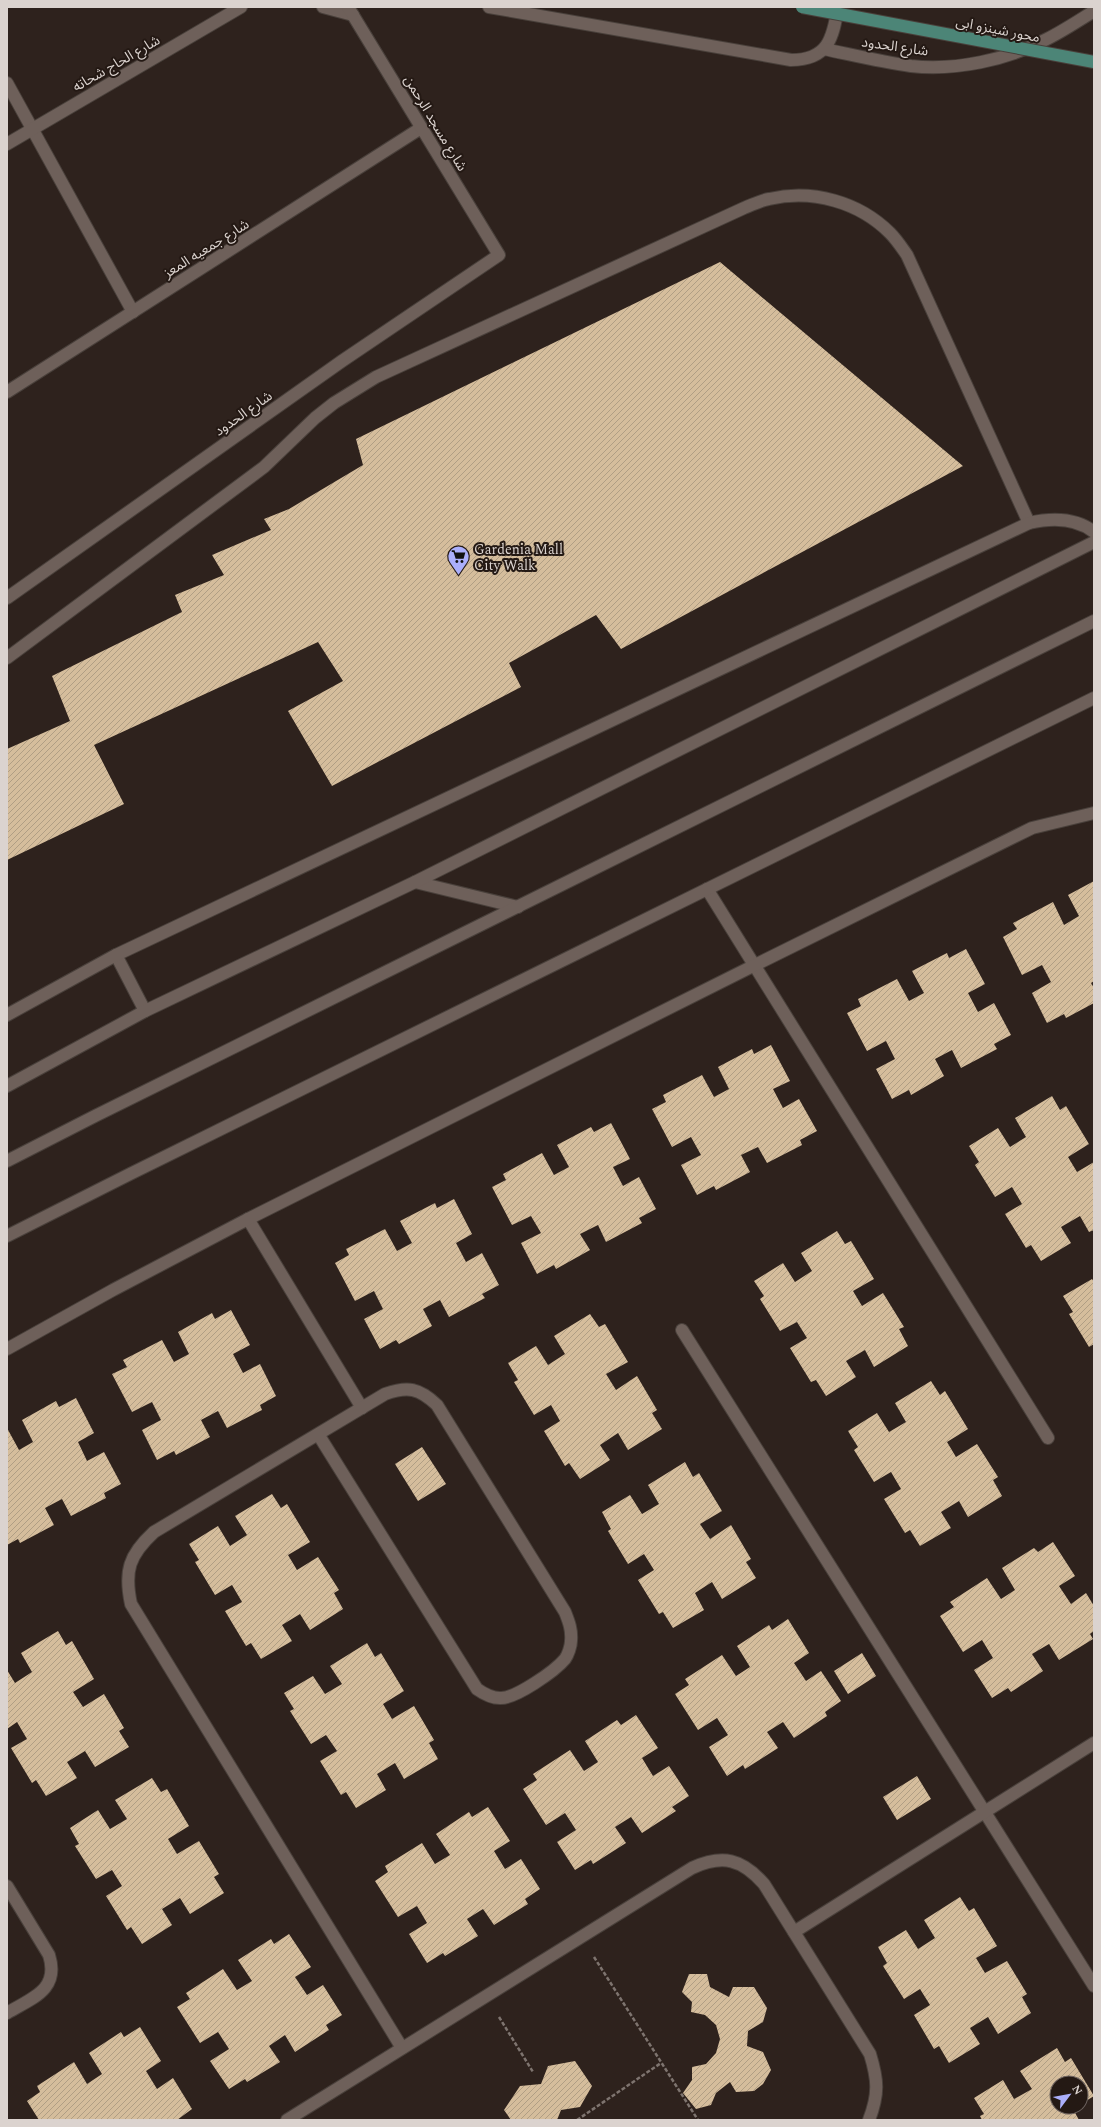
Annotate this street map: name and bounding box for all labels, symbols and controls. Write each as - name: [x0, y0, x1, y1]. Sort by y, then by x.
- street label: محور شينزو ابى: [954, 11, 1042, 48]
- street label: شارع الحاج شحاته: [68, 30, 164, 97]
- street label: شارع الحدود: [860, 31, 930, 62]
- street label: شارع مسجد الرحمن: [399, 71, 473, 175]
- street label: شارع جمعيه المعز: [158, 214, 253, 284]
- street label: شارع الحدود: [210, 386, 277, 441]
- place label: Gardenia Mall City Walk: [474, 539, 563, 576]
- supermarket icon: Gardenia Mall City Walk: [445, 544, 471, 577]
- north arrow: [1049, 2075, 1089, 2115]
- text: N: [1067, 2082, 1087, 2098]

